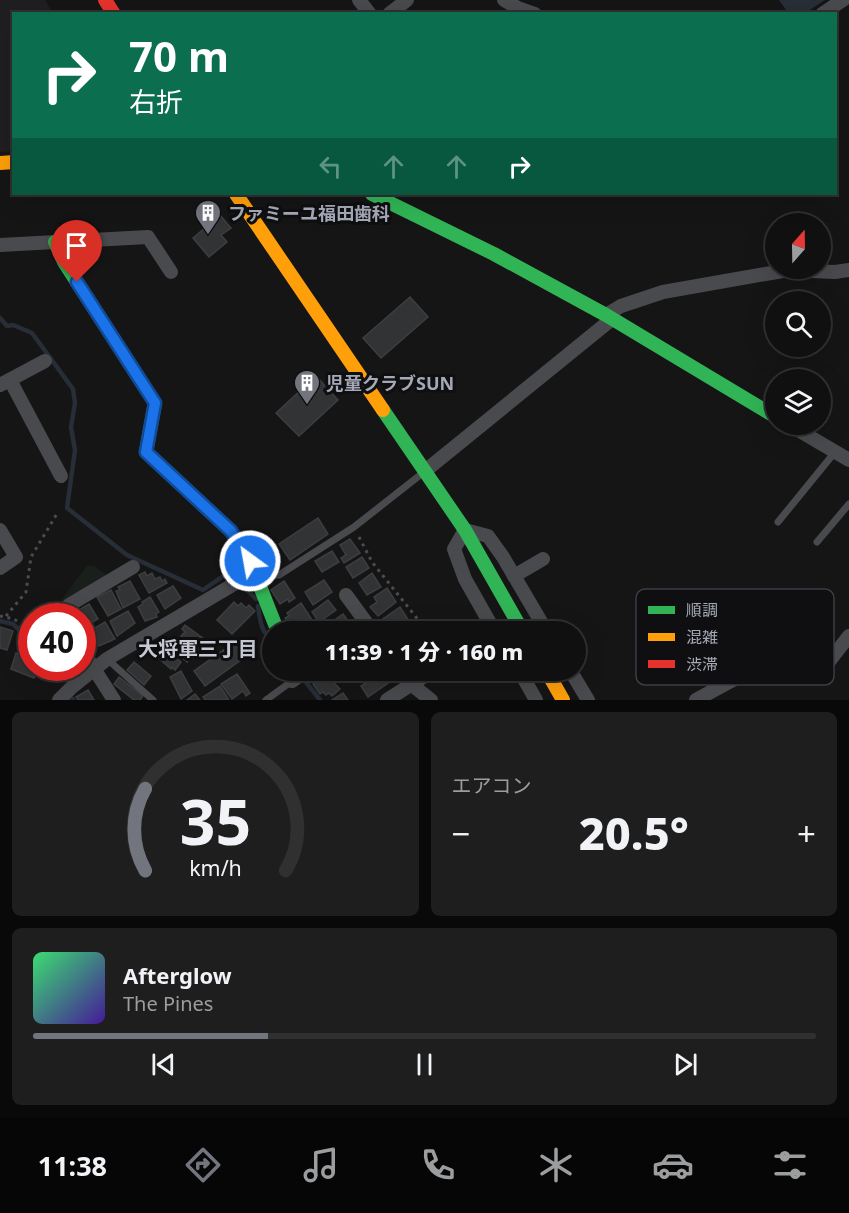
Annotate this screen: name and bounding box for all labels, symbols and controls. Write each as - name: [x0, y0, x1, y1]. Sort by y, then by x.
- text: 70 m: [129, 27, 229, 84]
- icon: right: [30, 36, 108, 114]
- text: 右折: [129, 83, 183, 120]
- icon: left: [314, 150, 347, 183]
- icon: ahead: [377, 150, 410, 183]
- icon: ahead: [440, 150, 473, 183]
- icon: right: [503, 150, 536, 183]
- building icon: ファミーユ福田歯科: [193, 198, 223, 236]
- place label: ファミーユ福田歯科: [228, 201, 390, 225]
- north arrow: [765, 213, 831, 279]
- map controls: [765, 213, 831, 435]
- pin: [51, 220, 102, 282]
- icon: arrive: [60, 229, 93, 262]
- button: search: [765, 291, 831, 357]
- building icon: 児童クラブSUN: [292, 368, 322, 406]
- button: layers: [765, 369, 831, 435]
- place label: 児童クラブSUN: [326, 371, 454, 395]
- position arrow: [218, 529, 282, 593]
- legend: [636, 589, 834, 685]
- text: 順調: [686, 599, 718, 621]
- speed limit sign: 40: [18, 603, 96, 681]
- text: 混雑: [686, 626, 718, 648]
- district label: 大将軍三丁目: [138, 635, 258, 662]
- text: 11:39 · 1 分 · 160 m: [325, 636, 523, 666]
- text: 渋滞: [686, 653, 718, 675]
- text: エアコン: [452, 772, 532, 799]
- text: 35: [180, 778, 251, 863]
- text: 20.5°: [579, 802, 689, 863]
- text: −: [452, 811, 470, 856]
- text: +: [797, 811, 816, 856]
- text: km/h: [189, 853, 242, 882]
- text: Afterglow: [123, 960, 232, 990]
- text: The Pines: [123, 990, 213, 1017]
- icon: previous: [147, 1048, 180, 1081]
- icon: pause: [408, 1048, 441, 1081]
- icon: next: [669, 1048, 702, 1081]
- icon: directions: [182, 1144, 224, 1186]
- icon: music: [300, 1144, 342, 1186]
- icon: phone: [417, 1144, 459, 1186]
- icon: climate: [535, 1144, 577, 1186]
- icon: car: [652, 1144, 694, 1186]
- icon: filters: [769, 1144, 811, 1186]
- text: 11:38: [38, 1147, 107, 1184]

